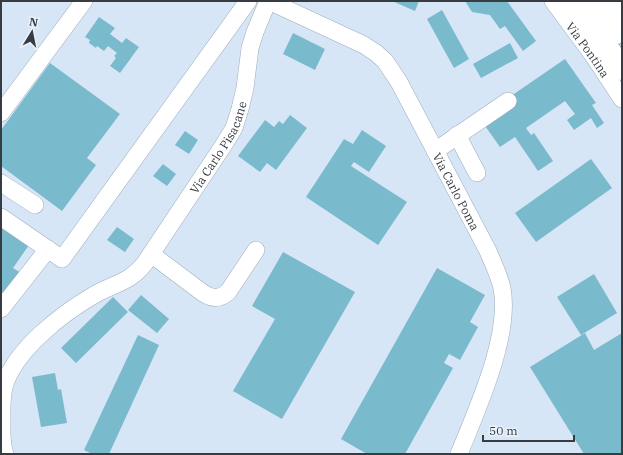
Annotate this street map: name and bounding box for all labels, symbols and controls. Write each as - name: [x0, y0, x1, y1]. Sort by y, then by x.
- north arrow: [12, 12, 52, 52]
- text: N: [28, 15, 40, 30]
- street label: Via Pontina: [563, 19, 613, 81]
- street label: Via Carlo Pisacane: [186, 100, 249, 196]
- street label: Via Carlo Poma: [430, 150, 483, 233]
- scale bar: [483, 417, 574, 443]
- text: 50 m: [489, 423, 518, 438]

